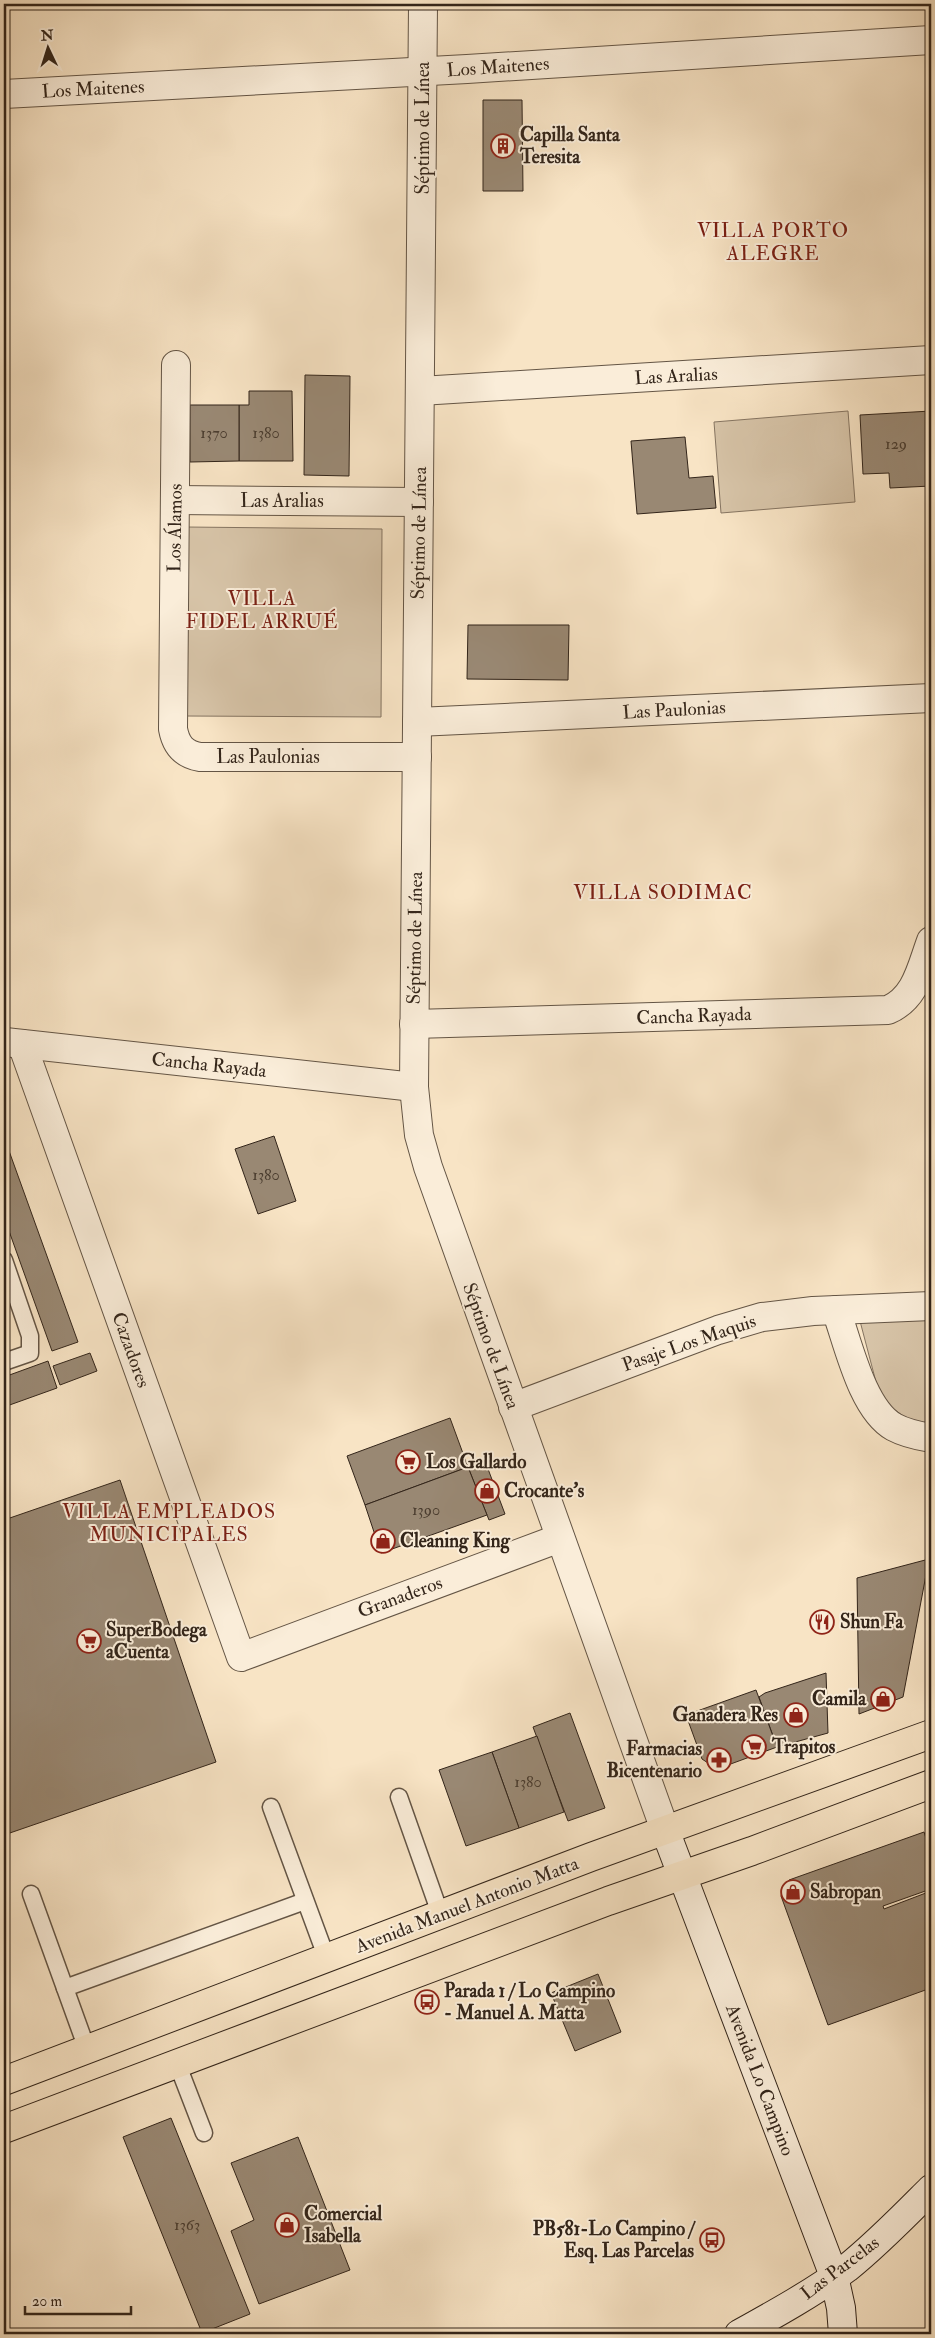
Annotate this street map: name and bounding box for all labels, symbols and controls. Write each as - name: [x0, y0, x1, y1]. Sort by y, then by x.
- north arrow: [22, 22, 72, 72]
- text: N: [39, 27, 54, 45]
- street label: Los Maitenes: [446, 51, 550, 83]
- street label: Séptimo de Línea: [411, 61, 436, 194]
- street label: Los Maitenes: [41, 74, 145, 104]
- place label: Capilla Santa Teresita: [519, 123, 621, 169]
- building icon: Capilla Santa Teresita: [490, 133, 516, 159]
- district label: VILLA PORTO ALEGRE: [697, 218, 849, 266]
- street label: Las Aralias: [634, 362, 718, 390]
- house number: 1370: [200, 423, 228, 443]
- house number: 1380: [252, 423, 280, 443]
- house number: 129: [885, 434, 907, 454]
- street label: Séptimo de Línea: [406, 466, 433, 600]
- street label: Los Álamos: [160, 483, 188, 572]
- street label: Las Aralias: [240, 489, 324, 513]
- district label: VILLA FIDEL ARRUÉ: [186, 586, 338, 634]
- street label: Las Paulonias: [622, 695, 726, 725]
- street label: Las Paulonias: [216, 745, 320, 769]
- street label: Séptimo de Línea: [402, 871, 429, 1005]
- district label: VILLA SODIMAC: [573, 880, 753, 905]
- street label: Cancha Rayada: [636, 1002, 752, 1030]
- street label: Cancha Rayada: [150, 1047, 268, 1083]
- house number: 1380: [252, 1165, 280, 1185]
- street label: Séptimo de Línea: [456, 1279, 525, 1413]
- street label: Cazadores: [106, 1309, 156, 1391]
- street label: Pasaje Los Maquis: [619, 1309, 759, 1377]
- supermarket icon: Los Gallardo: [395, 1449, 421, 1475]
- place label: Los Gallardo: [426, 1450, 526, 1474]
- shop icon: Crocante's: [474, 1478, 500, 1504]
- place label: Crocante's: [504, 1479, 585, 1503]
- district label: VILLA EMPLEADOS MUNICIPALES: [62, 1499, 276, 1547]
- house number: 1390: [412, 1500, 440, 1520]
- shop icon: Cleaning King: [370, 1528, 396, 1554]
- place label: Cleaning King: [400, 1529, 511, 1554]
- street label: Granaderos: [354, 1571, 446, 1623]
- restaurant icon: Shun Fa: [809, 1609, 835, 1635]
- place label: Shun Fa: [840, 1610, 904, 1634]
- place label: SuperBodega aCuenta: [106, 1618, 208, 1664]
- supermarket icon: SuperBodega aCuenta: [76, 1628, 102, 1654]
- shop icon: Camila: [870, 1686, 896, 1712]
- place label: Camila: [812, 1687, 867, 1711]
- shop icon: Ganadera Res: [783, 1702, 809, 1728]
- place label: Ganadera Res: [673, 1703, 778, 1727]
- supermarket icon: Trapitos: [741, 1734, 767, 1760]
- place label: Trapitos: [771, 1735, 836, 1760]
- place label: Farmacias Bicentenario: [606, 1737, 702, 1783]
- pharmacy icon: Farmacias Bicentenario: [706, 1747, 732, 1773]
- house number: 1380: [514, 1772, 542, 1792]
- street label: Avenida Manuel Antonio Matta: [351, 1851, 582, 1959]
- shop icon: Sabropan: [780, 1879, 806, 1905]
- place label: Sabropan: [810, 1880, 881, 1905]
- place label: Parada 1 / Lo Campino - Manuel A. Matta: [444, 1979, 615, 2025]
- bus stop icon: Parada 1 / Lo Campino - Manuel A. Matta: [414, 1989, 440, 2015]
- street label: Avenida Lo Campino: [719, 2000, 800, 2159]
- place label: Comercial Isabella: [304, 2202, 382, 2248]
- shop icon: Comercial Isabella: [274, 2212, 300, 2238]
- house number: 1363: [174, 2215, 200, 2235]
- place label: PB581-Lo Campino / Esq. Las Parcelas: [533, 2217, 696, 2264]
- bus stop icon: PB581-Lo Campino / Esq. Las Parcelas: [699, 2227, 725, 2253]
- street label: Las Parcelas: [796, 2231, 884, 2305]
- scale bar: [25, 2283, 131, 2315]
- text: 20 m: [32, 2292, 62, 2311]

